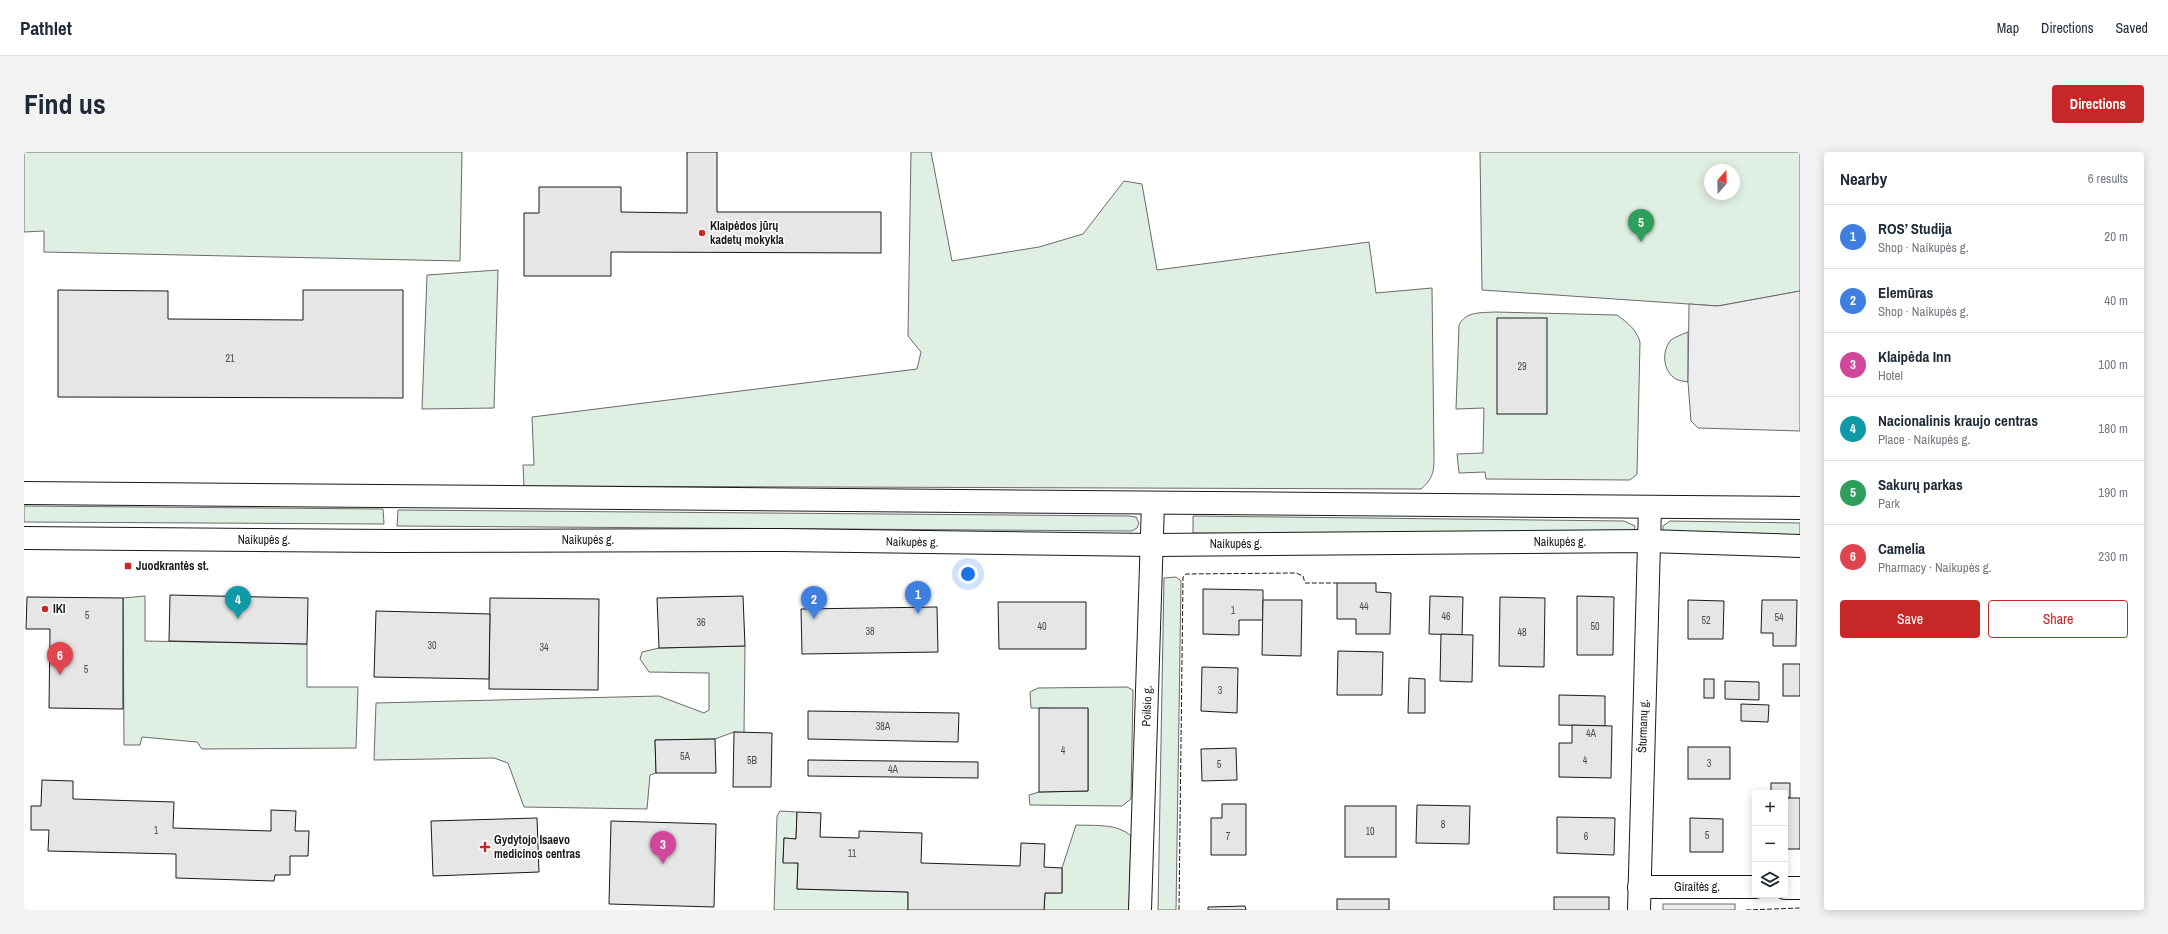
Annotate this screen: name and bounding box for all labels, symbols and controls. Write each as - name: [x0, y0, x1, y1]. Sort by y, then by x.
- text: Pathlet: [20, 15, 72, 41]
- text: Map: [1997, 19, 2019, 37]
- text: Directions: [2041, 19, 2093, 37]
- text: Saved: [2115, 19, 2148, 37]
- text: Find us: [24, 85, 106, 123]
- button: Directions: [2052, 85, 2144, 123]
- north arrow: [1704, 164, 1740, 200]
- text: Nearby: [1840, 167, 1887, 190]
- text: 6 results: [2088, 170, 2128, 187]
- pin: 5: [1628, 209, 1654, 242]
- place label: Klaipėdos jūrų kadetų mokykla: [710, 218, 784, 248]
- text: ROS’ Studija: [1878, 218, 1952, 239]
- marker: Klaipėdos jūrų kadetų mokykla: [697, 228, 707, 238]
- text: 1: [1850, 228, 1856, 245]
- text: 20 m: [2104, 228, 2128, 245]
- text: Shop · Naikupės g.: [1878, 239, 1969, 256]
- text: Elemūras: [1878, 282, 1933, 303]
- text: 2: [1850, 292, 1856, 309]
- text: 40 m: [2104, 292, 2128, 309]
- text: Shop · Naikupės g.: [1878, 303, 1969, 320]
- text: Klaipėda Inn: [1878, 346, 1951, 367]
- house number: 21: [225, 352, 235, 365]
- text: 3: [1850, 356, 1856, 373]
- text: 100 m: [2098, 356, 2128, 373]
- house number: 29: [1517, 360, 1527, 373]
- text: Hotel: [1878, 367, 1903, 384]
- text: Nacionalinis kraujo centras: [1878, 410, 2038, 431]
- text: 4: [1850, 420, 1856, 437]
- text: 180 m: [2098, 420, 2128, 437]
- text: Place · Naikupės g.: [1878, 431, 1970, 448]
- text: Sakurų parkas: [1878, 474, 1963, 495]
- text: 5: [1850, 484, 1856, 501]
- text: 190 m: [2098, 484, 2128, 501]
- text: Park: [1878, 495, 1900, 512]
- street label: Naikupės g.: [238, 532, 290, 548]
- street label: Naikupės g.: [562, 532, 614, 548]
- street label: Naikupės g.: [886, 534, 938, 550]
- street label: Naikupės g.: [1534, 534, 1586, 550]
- street label: Naikupės g.: [1210, 536, 1262, 552]
- text: Camelia: [1878, 538, 1925, 559]
- text: 6: [1850, 548, 1856, 565]
- text: 230 m: [2098, 548, 2128, 565]
- place label: Juodkrantės st.: [136, 558, 209, 574]
- text: Pharmacy · Naikupės g.: [1878, 559, 1992, 576]
- marker: Juodkrantės st.: [123, 561, 133, 571]
- your location: [958, 564, 978, 584]
- pin: 1: [905, 581, 931, 614]
- pin: 4: [225, 586, 251, 619]
- pin: 2: [801, 586, 827, 619]
- house number: 44: [1359, 600, 1369, 613]
- button: Save: [1840, 600, 1980, 638]
- button: Share: [1988, 600, 2128, 638]
- place label: IKI: [53, 601, 66, 617]
- marker: IKI: [40, 604, 50, 614]
- house number: 1: [1231, 604, 1236, 617]
- house number: 5: [85, 609, 90, 622]
- house number: 46: [1441, 610, 1451, 623]
- house number: 54: [1774, 611, 1784, 624]
- house number: 52: [1701, 614, 1711, 627]
- house number: 36: [696, 616, 706, 629]
- house number: 40: [1037, 620, 1047, 633]
- house number: 50: [1590, 620, 1600, 633]
- house number: 38: [865, 625, 875, 638]
- house number: 48: [1517, 626, 1527, 639]
- house number: 30: [427, 639, 437, 652]
- house number: 34: [539, 641, 549, 654]
- pin: 6: [47, 642, 73, 675]
- house number: 5: [84, 663, 89, 676]
- house number: 3: [1218, 684, 1223, 697]
- street label: Poilsio g.: [1138, 685, 1156, 727]
- street label: Šturmanų g.: [1634, 699, 1652, 753]
- house number: 38A: [876, 720, 891, 733]
- house number: 4A: [1586, 727, 1597, 740]
- house number: 4: [1061, 744, 1066, 757]
- house number: 5A: [680, 750, 691, 763]
- house number: 5B: [747, 754, 758, 767]
- house number: 4: [1583, 754, 1588, 767]
- house number: 3: [1707, 757, 1712, 770]
- house number: 5: [1217, 758, 1222, 771]
- house number: 4A: [888, 763, 899, 776]
- map controls: [1752, 790, 1788, 898]
- button: +: [1752, 790, 1788, 826]
- house number: 8: [1441, 818, 1446, 831]
- house number: 1: [154, 824, 159, 837]
- house number: 10: [1365, 825, 1375, 838]
- button: −: [1752, 826, 1788, 862]
- house number: 5: [1705, 829, 1710, 842]
- house number: 7: [1226, 830, 1231, 843]
- house number: 6: [1584, 830, 1589, 843]
- pin: 3: [650, 831, 676, 864]
- place label: Gydytojo Isaevo medicinos centras: [494, 832, 581, 862]
- marker: Gydytojo Isaevo medicinos centras: [479, 841, 491, 853]
- house number: 11: [848, 847, 857, 860]
- button: layers: [1752, 862, 1788, 898]
- street label: Giraitės g.: [1674, 879, 1720, 895]

